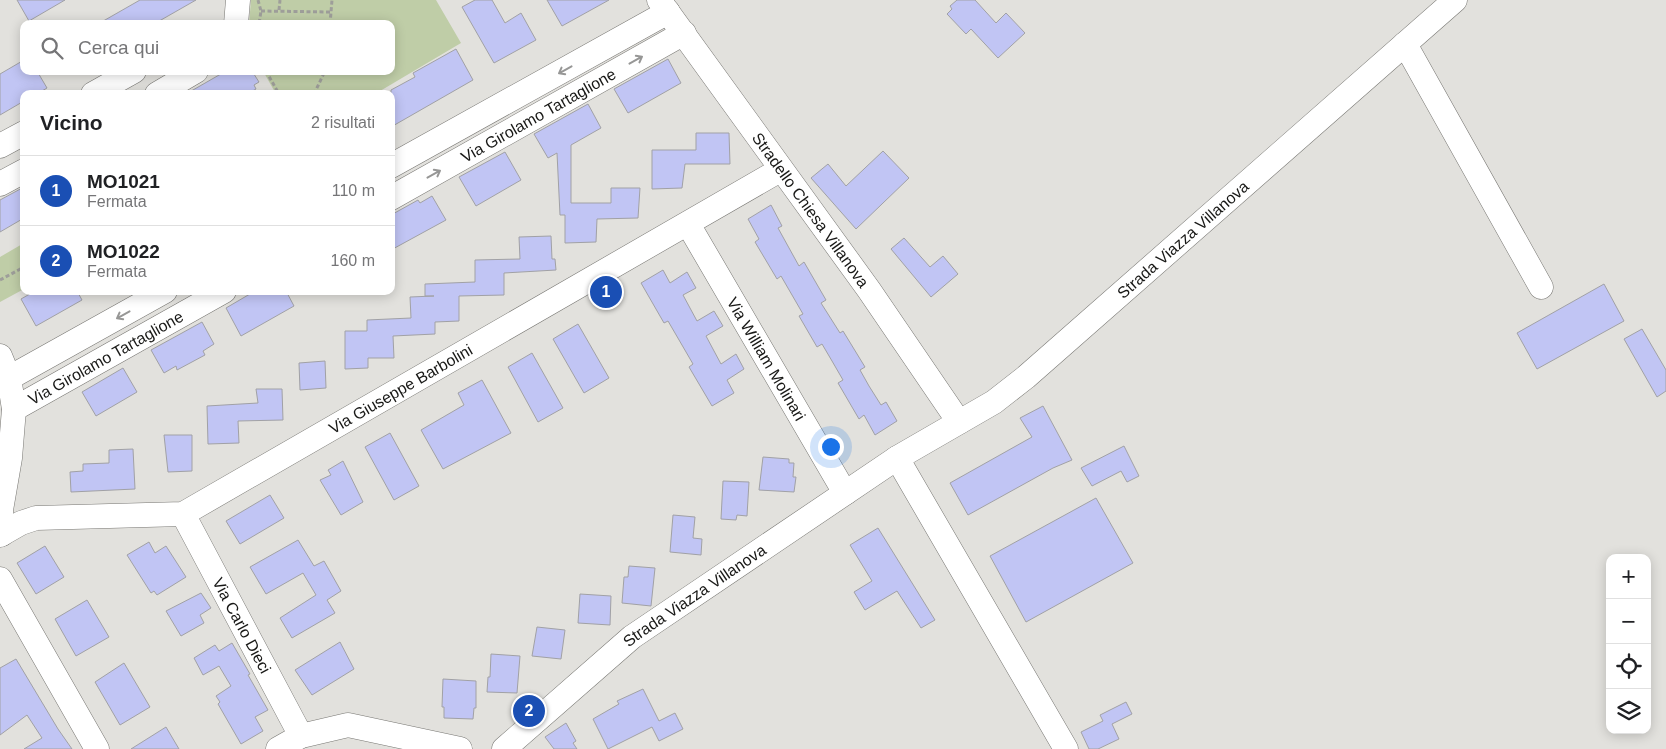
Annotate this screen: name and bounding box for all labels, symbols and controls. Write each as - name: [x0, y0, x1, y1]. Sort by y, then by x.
- search box: [20, 20, 395, 75]
- icon: search: [38, 34, 66, 62]
- text: Cerca qui: [78, 37, 159, 58]
- one-way arrow: [629, 55, 644, 65]
- street label: Via Girolamo Tartaglione: [458, 65, 619, 165]
- one-way arrow: [557, 65, 572, 75]
- text: Vicino: [40, 111, 103, 134]
- text: 2 risultati: [311, 114, 375, 131]
- street label: Stradello Chiesa Villanova: [749, 129, 873, 290]
- one-way arrow: [426, 168, 440, 178]
- text: MO1021: [87, 171, 160, 192]
- street label: Strada Viazza Villanova: [1114, 177, 1252, 301]
- text: 1: [52, 182, 60, 199]
- text: 110 m: [332, 182, 375, 199]
- text: Fermata: [87, 193, 147, 210]
- text: MO1022: [87, 241, 160, 262]
- text: 2: [52, 252, 60, 269]
- text: 160 m: [331, 252, 375, 269]
- text: Fermata: [87, 263, 147, 280]
- pin: 1: [590, 273, 622, 311]
- street label: Via William Molinari: [724, 294, 809, 423]
- street label: Via Girolamo Tartaglione: [25, 307, 186, 408]
- one-way arrow: [115, 310, 130, 320]
- street label: Via Giuseppe Barbolini: [326, 341, 475, 437]
- your location: [818, 434, 844, 460]
- street label: Strada Viazza Villanova: [619, 541, 769, 650]
- map controls: [1606, 554, 1651, 734]
- button: +: [1606, 554, 1651, 599]
- street label: Via Carlo Dieci: [210, 575, 274, 676]
- button: −: [1606, 599, 1651, 644]
- button: locate: [1606, 644, 1651, 689]
- button: layers: [1606, 689, 1651, 734]
- pin: 2: [513, 692, 545, 730]

